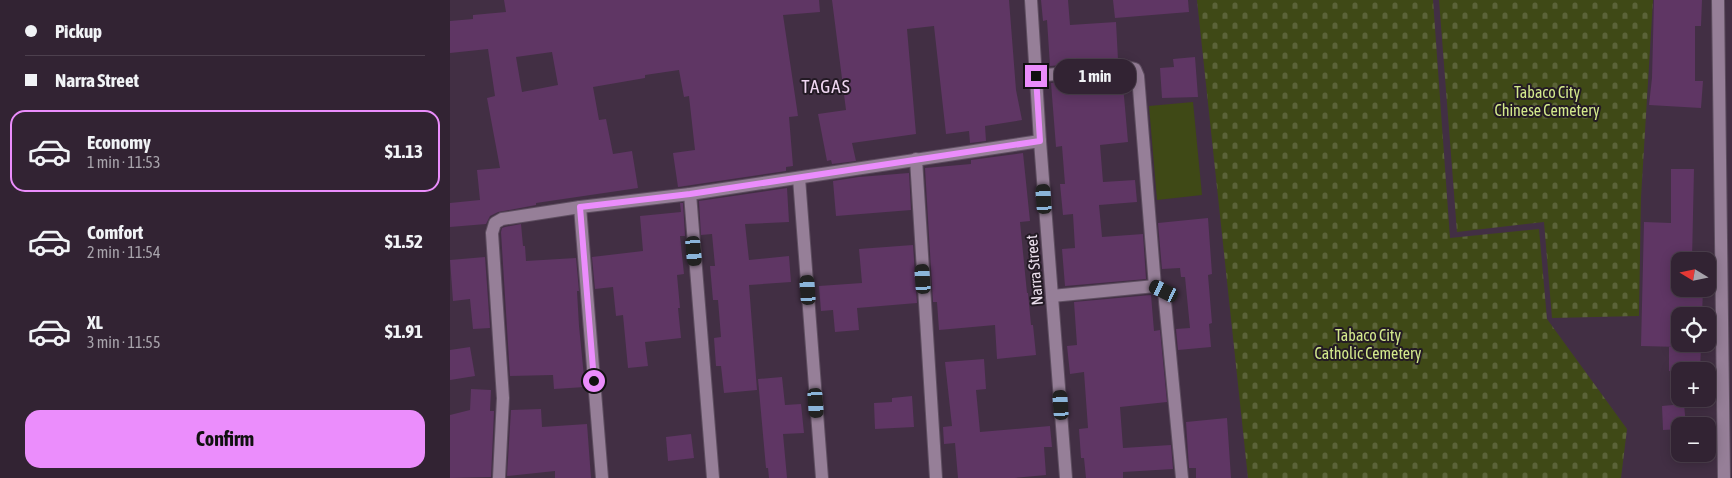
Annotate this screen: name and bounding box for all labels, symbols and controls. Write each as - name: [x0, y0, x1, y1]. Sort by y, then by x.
- text: Pickup: [55, 20, 102, 42]
- callout: 1 min: [1054, 58, 1136, 94]
- route end: [1025, 65, 1047, 87]
- text: 1 min: [1079, 67, 1111, 85]
- text: Narra Street: [55, 69, 139, 91]
- district label: TAGAS: [801, 75, 851, 97]
- park label: Tabaco City Chinese Cemetery: [1494, 83, 1600, 120]
- icon: car: [27, 129, 72, 174]
- text: Economy: [87, 131, 151, 153]
- text: $1.13: [385, 140, 423, 162]
- text: 1 min · 11:53: [87, 153, 160, 171]
- car: [1035, 184, 1052, 214]
- icon: car: [27, 219, 72, 264]
- text: Comfort: [87, 221, 143, 243]
- text: $1.52: [385, 230, 423, 252]
- street label: Narra Street: [1022, 234, 1046, 306]
- car: [685, 235, 702, 267]
- text: 2 min · 11:54: [87, 243, 160, 261]
- north arrow: [1671, 252, 1716, 298]
- map controls: [1671, 252, 1716, 462]
- car: [914, 264, 931, 294]
- car: [799, 275, 816, 305]
- car: [1147, 278, 1180, 304]
- button: locate: [1671, 307, 1716, 352]
- icon: car: [27, 309, 72, 354]
- text: XL: [87, 311, 103, 333]
- text: $1.91: [385, 320, 423, 342]
- park label: Tabaco City Catholic Cemetery: [1315, 326, 1422, 363]
- text: 3 min · 11:55: [87, 333, 160, 351]
- button: +: [1671, 362, 1716, 407]
- route start: [583, 370, 605, 392]
- car: [807, 388, 824, 418]
- car: [1052, 390, 1069, 420]
- button: Confirm: [25, 410, 425, 468]
- button: −: [1671, 417, 1716, 462]

